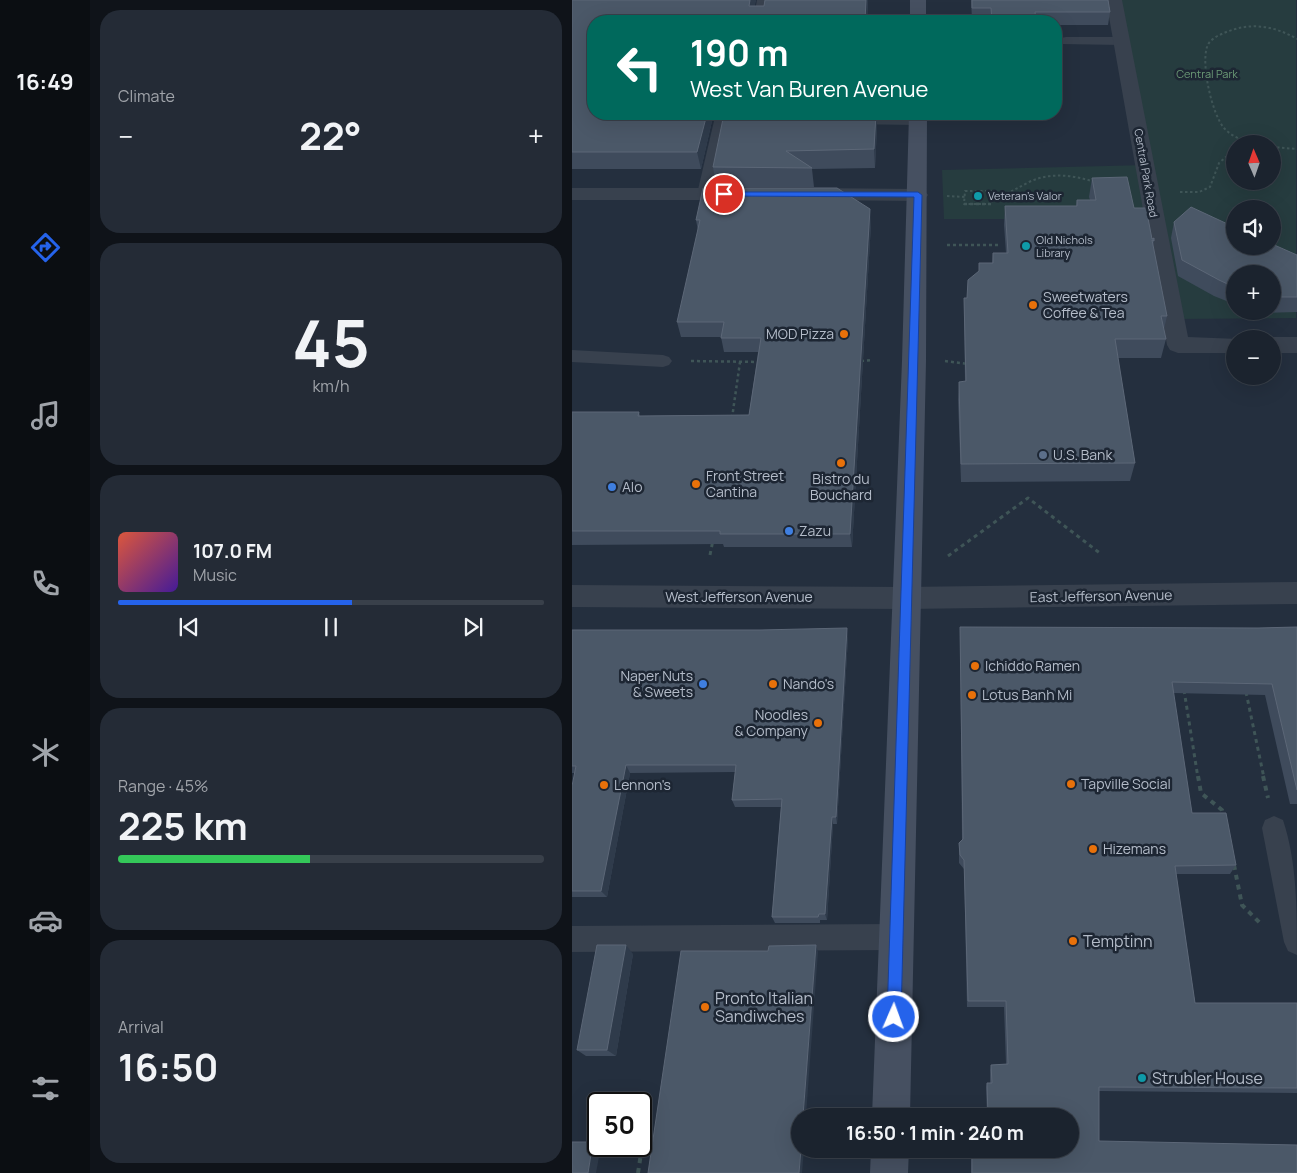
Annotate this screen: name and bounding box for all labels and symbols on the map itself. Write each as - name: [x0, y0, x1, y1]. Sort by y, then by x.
- park label: Central Park: [1176, 66, 1238, 81]
- street label: Central Park Road: [1131, 127, 1162, 218]
- north arrow: [1226, 135, 1281, 190]
- pin: [703, 173, 745, 215]
- place label: Veteran's Valor: [988, 188, 1062, 203]
- marker: Veteran's Valor: [972, 190, 984, 202]
- place label: Old Nichols Library: [1036, 232, 1093, 260]
- marker: Old Nichols Library: [1020, 240, 1032, 252]
- place label: Sweetwaters Coffee & Tea: [1043, 287, 1128, 322]
- marker: Sweetwaters Coffee & Tea: [1027, 299, 1039, 311]
- place label: MOD Pizza: [766, 324, 834, 343]
- marker: MOD Pizza: [838, 328, 850, 340]
- place label: U.S. Bank: [1053, 445, 1113, 464]
- marker: U.S. Bank: [1037, 449, 1049, 461]
- marker: Bistro du Bouchard: [835, 457, 847, 469]
- place label: Front Street Cantina: [706, 466, 784, 501]
- place label: Bistro du Bouchard: [810, 469, 872, 504]
- place label: Alo: [622, 477, 642, 496]
- marker: Front Street Cantina: [690, 478, 702, 490]
- marker: Alo: [606, 481, 618, 493]
- place label: Zazu: [799, 521, 831, 540]
- marker: Zazu: [783, 525, 795, 537]
- street label: East Jefferson Avenue: [1029, 585, 1173, 606]
- street label: West Jefferson Avenue: [665, 587, 813, 606]
- place label: Ichiddo Ramen: [985, 656, 1080, 675]
- marker: Ichiddo Ramen: [969, 660, 981, 672]
- place label: Naper Nuts & Sweets: [620, 666, 693, 701]
- place label: Nando's: [783, 674, 834, 693]
- marker: Naper Nuts & Sweets: [697, 678, 709, 690]
- marker: Nando's: [767, 678, 779, 690]
- place label: Lotus Banh Mi: [982, 685, 1072, 704]
- marker: Lotus Banh Mi: [966, 689, 978, 701]
- place label: Noodles & Company: [734, 705, 809, 740]
- marker: Noodles & Company: [812, 717, 824, 729]
- place label: Tapville Social: [1081, 774, 1171, 793]
- place label: Lennon's: [614, 775, 671, 794]
- marker: Tapville Social: [1065, 778, 1077, 790]
- marker: Lennon's: [598, 779, 610, 791]
- place label: Hizemans: [1103, 839, 1166, 858]
- marker: Hizemans: [1087, 843, 1099, 855]
- place label: Temptinn: [1083, 930, 1153, 952]
- marker: Temptinn: [1067, 935, 1079, 947]
- place label: Pronto Italian Sandiwches: [715, 987, 813, 1027]
- position arrow: [867, 990, 919, 1042]
- marker: Pronto Italian Sandiwches: [699, 1001, 711, 1013]
- place label: Strubler House: [1152, 1067, 1263, 1089]
- marker: Strubler House: [1136, 1072, 1148, 1084]
- speed limit sign: 50: [587, 1092, 652, 1157]

